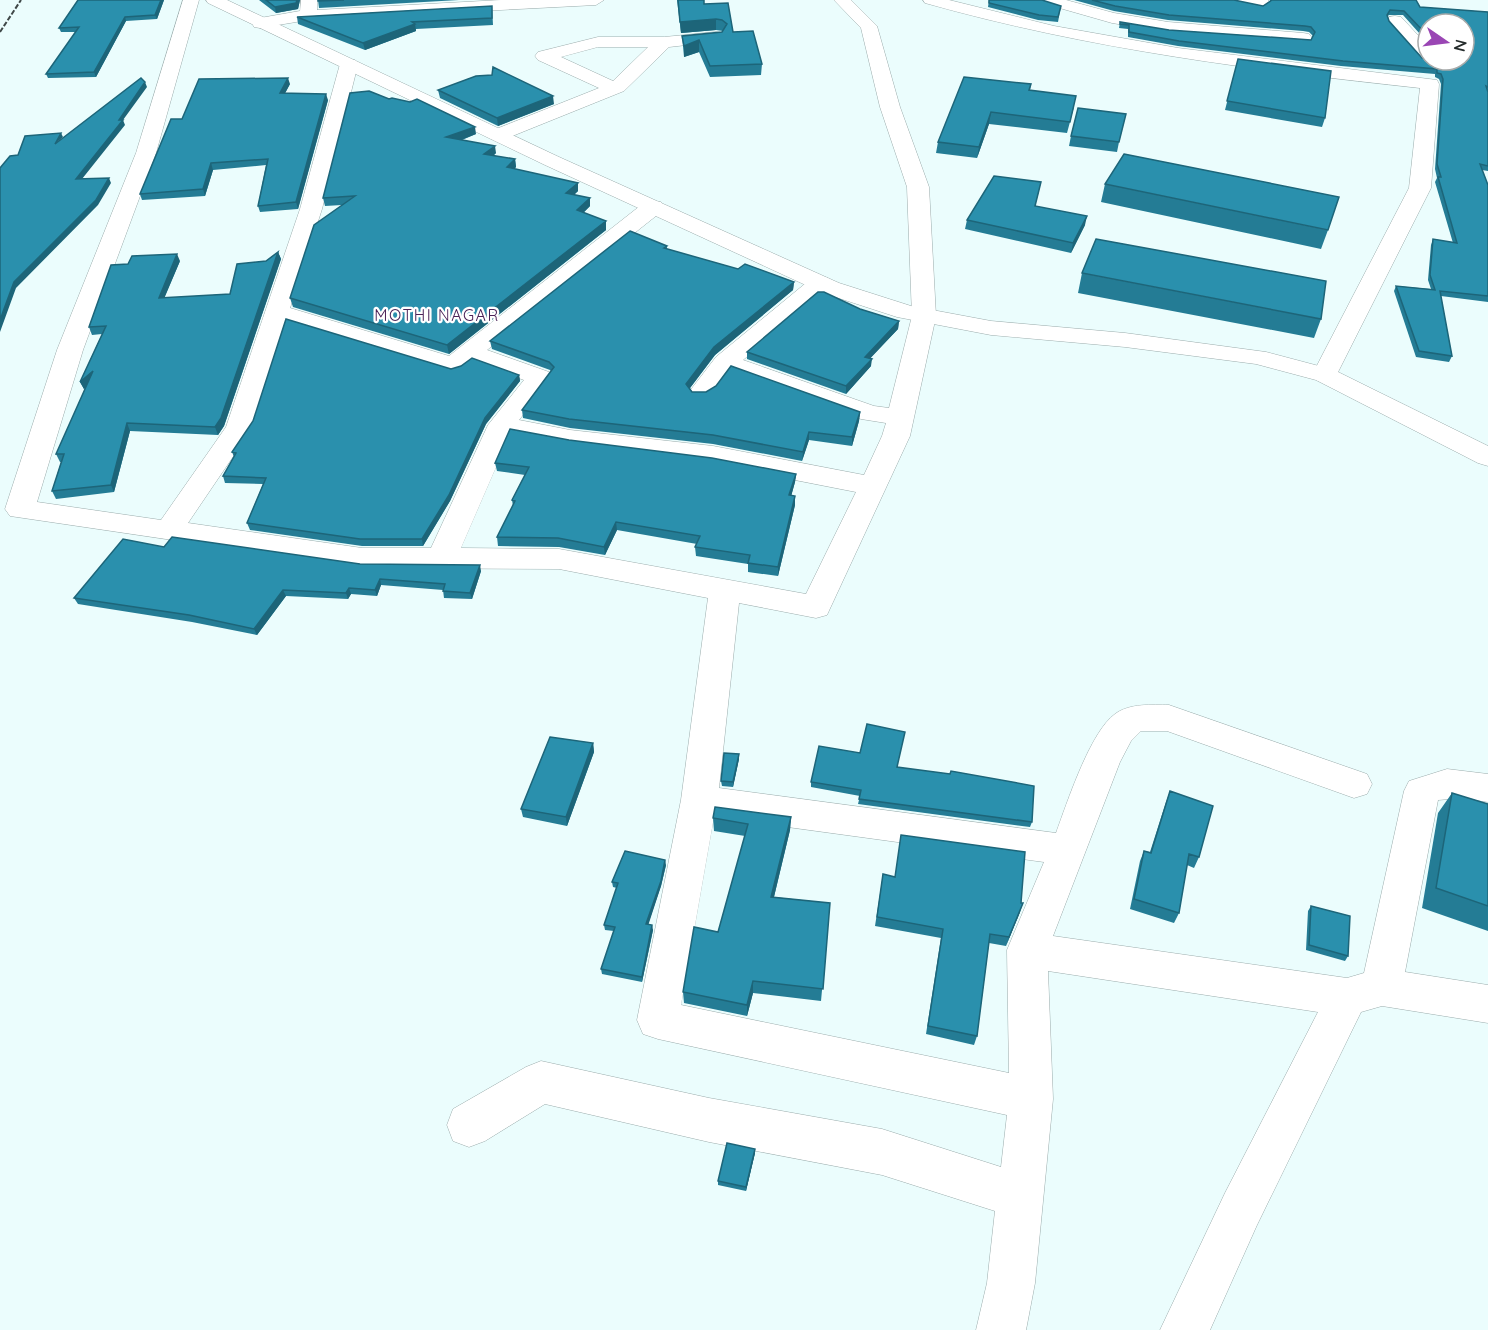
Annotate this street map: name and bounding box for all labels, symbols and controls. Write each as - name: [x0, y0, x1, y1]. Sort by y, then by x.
- north arrow: [1416, 12, 1476, 72]
- text: N: [1449, 38, 1472, 54]
- district label: MOTHI NAGAR: [374, 305, 500, 325]

